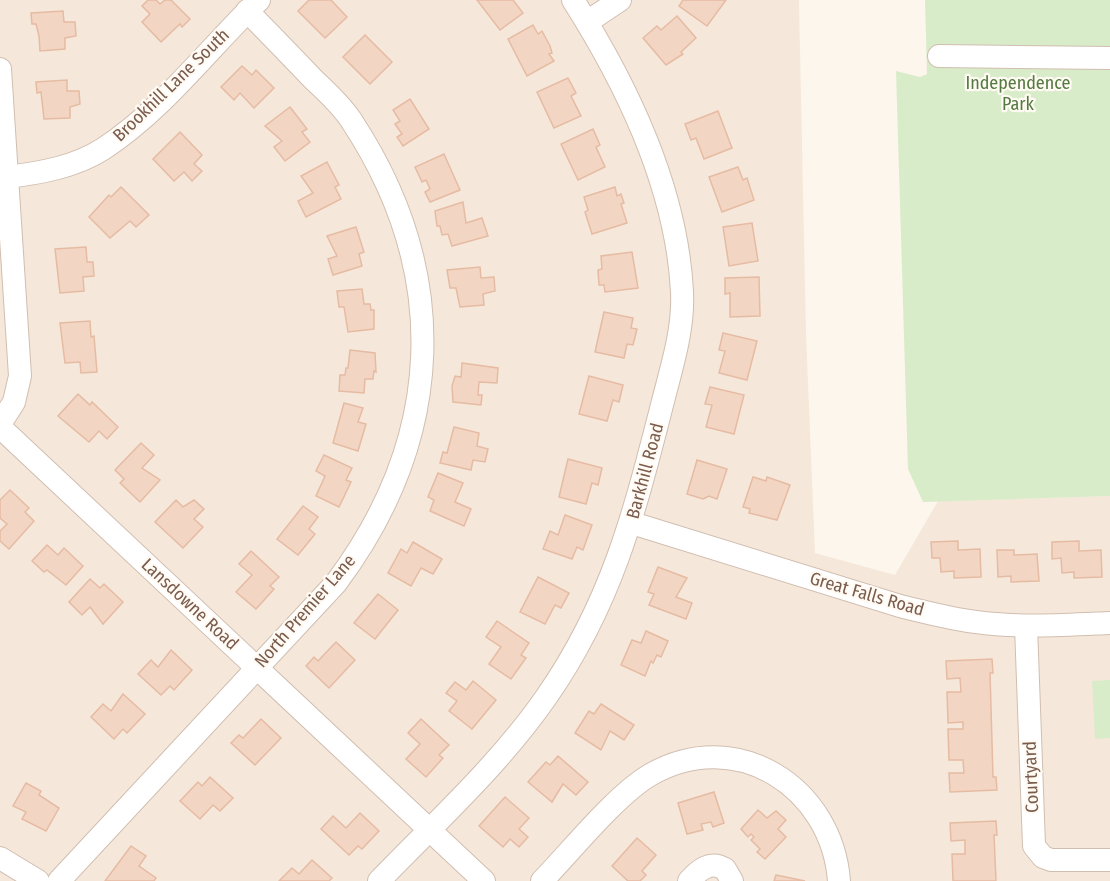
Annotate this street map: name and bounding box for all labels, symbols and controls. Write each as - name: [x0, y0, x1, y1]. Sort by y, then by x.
- street label: Brookhill Lane South: [108, 24, 234, 146]
- park label: Independence Park: [966, 72, 1071, 115]
- street label: Barkhill Road: [622, 421, 668, 521]
- street label: North Premier Lane: [250, 550, 360, 672]
- street label: Lansdowne Road: [137, 553, 243, 655]
- street label: Great Falls Road: [807, 567, 927, 621]
- street label: Courtyard: [1019, 741, 1043, 813]

